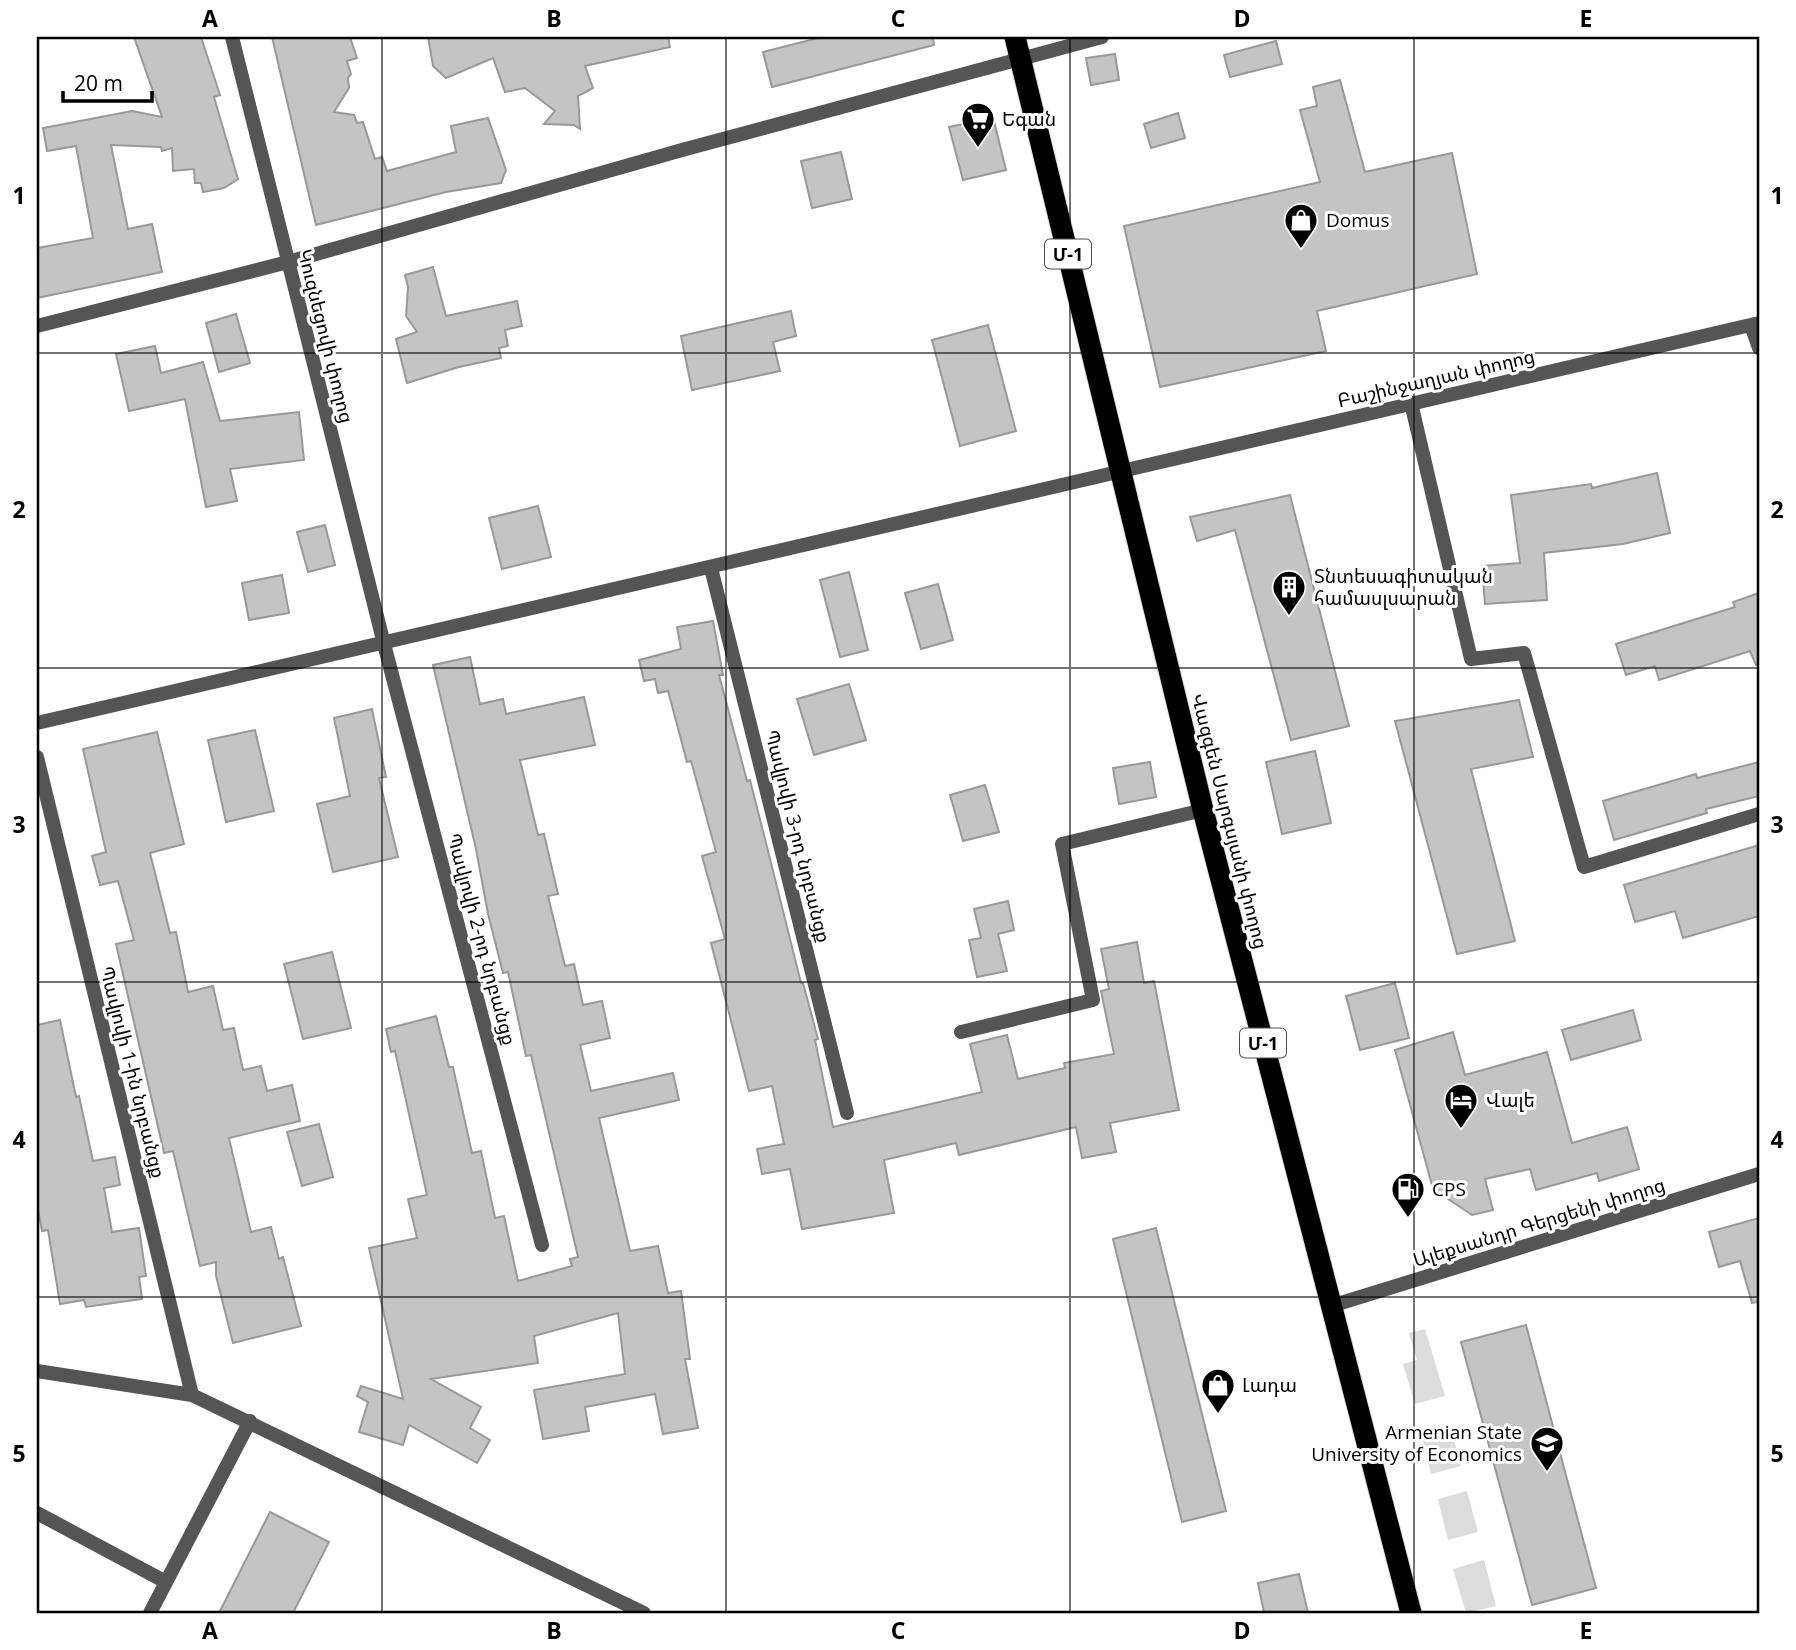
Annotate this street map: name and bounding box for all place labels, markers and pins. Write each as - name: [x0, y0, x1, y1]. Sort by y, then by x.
- supermarket icon: Եգան: [959, 100, 997, 149]
- place label: Եգան: [1002, 106, 1056, 132]
- shop icon: Domus: [1282, 201, 1320, 250]
- place label: Domus: [1326, 207, 1390, 233]
- place label: Տնտեսագիտական համասլսարան: [1314, 563, 1493, 611]
- building icon: Տնտեսագիտական համասլսարան: [1270, 568, 1308, 617]
- hotel icon: Վալե: [1442, 1081, 1480, 1130]
- place label: Վալե: [1486, 1087, 1535, 1113]
- fuel station icon: CPS: [1389, 1170, 1427, 1219]
- place label: CPS: [1432, 1176, 1466, 1202]
- shop icon: Լադա: [1199, 1366, 1237, 1415]
- place label: Լադա: [1242, 1372, 1297, 1398]
- place label: Armenian State University of Economics: [1311, 1419, 1522, 1467]
- school or university icon: Armenian State University of Economics: [1528, 1424, 1566, 1473]

